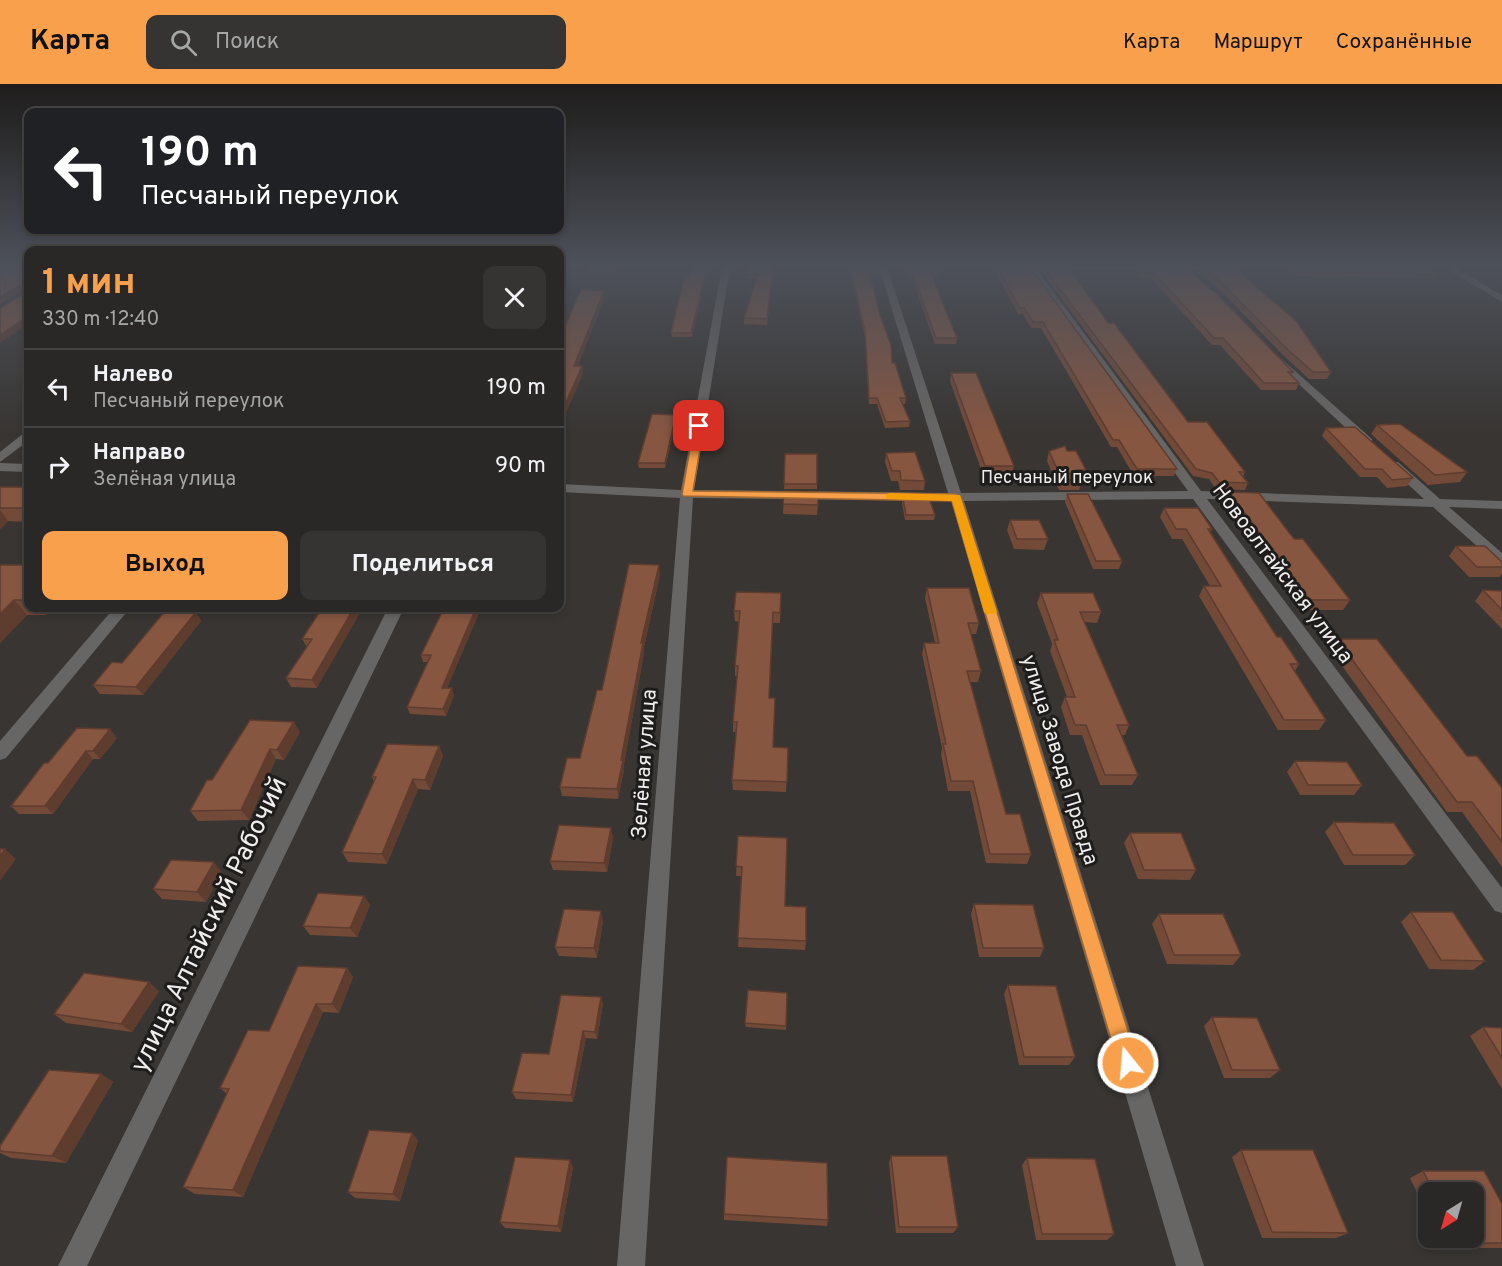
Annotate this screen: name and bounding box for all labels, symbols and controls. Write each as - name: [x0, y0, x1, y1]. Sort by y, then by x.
- search box: [146, 15, 566, 69]
- text: Карта: [30, 24, 110, 60]
- icon: search: [167, 26, 200, 59]
- text: Поиск: [215, 29, 279, 56]
- text: Карта: [1123, 29, 1180, 56]
- text: Маршрут: [1213, 29, 1303, 56]
- text: Сохранённые: [1336, 29, 1472, 56]
- text: 190 m: [141, 128, 259, 181]
- icon: left: [42, 132, 120, 210]
- text: Песчаный переулок: [141, 180, 400, 214]
- text: 1 мин: [42, 261, 136, 307]
- button: close: [483, 266, 546, 329]
- text: 330 m · 12:40: [42, 307, 159, 333]
- text: Налево: [93, 362, 173, 389]
- icon: left: [42, 372, 75, 405]
- text: 190 m: [487, 375, 546, 402]
- text: Песчаный переулок: [93, 389, 285, 415]
- pin: [673, 400, 724, 451]
- icon: arrive: [682, 409, 715, 442]
- text: Направо: [93, 440, 185, 467]
- icon: right: [42, 450, 75, 483]
- text: 90 m: [495, 453, 546, 480]
- text: Зелёная улица: [93, 467, 236, 493]
- street label: Песчаный переулок: [981, 467, 1153, 490]
- street label: Новоалтайская улица: [1205, 479, 1359, 669]
- button: Выход: [42, 531, 288, 600]
- button: Поделиться: [300, 531, 546, 600]
- street label: улица Завода Правда: [1014, 652, 1104, 868]
- street label: Зелёная улица: [626, 688, 664, 840]
- street label: улица Алтайский Рабочий: [124, 772, 296, 1078]
- position arrow: [1096, 1031, 1160, 1095]
- north arrow: [1418, 1182, 1484, 1248]
- map controls: [1418, 1182, 1484, 1248]

